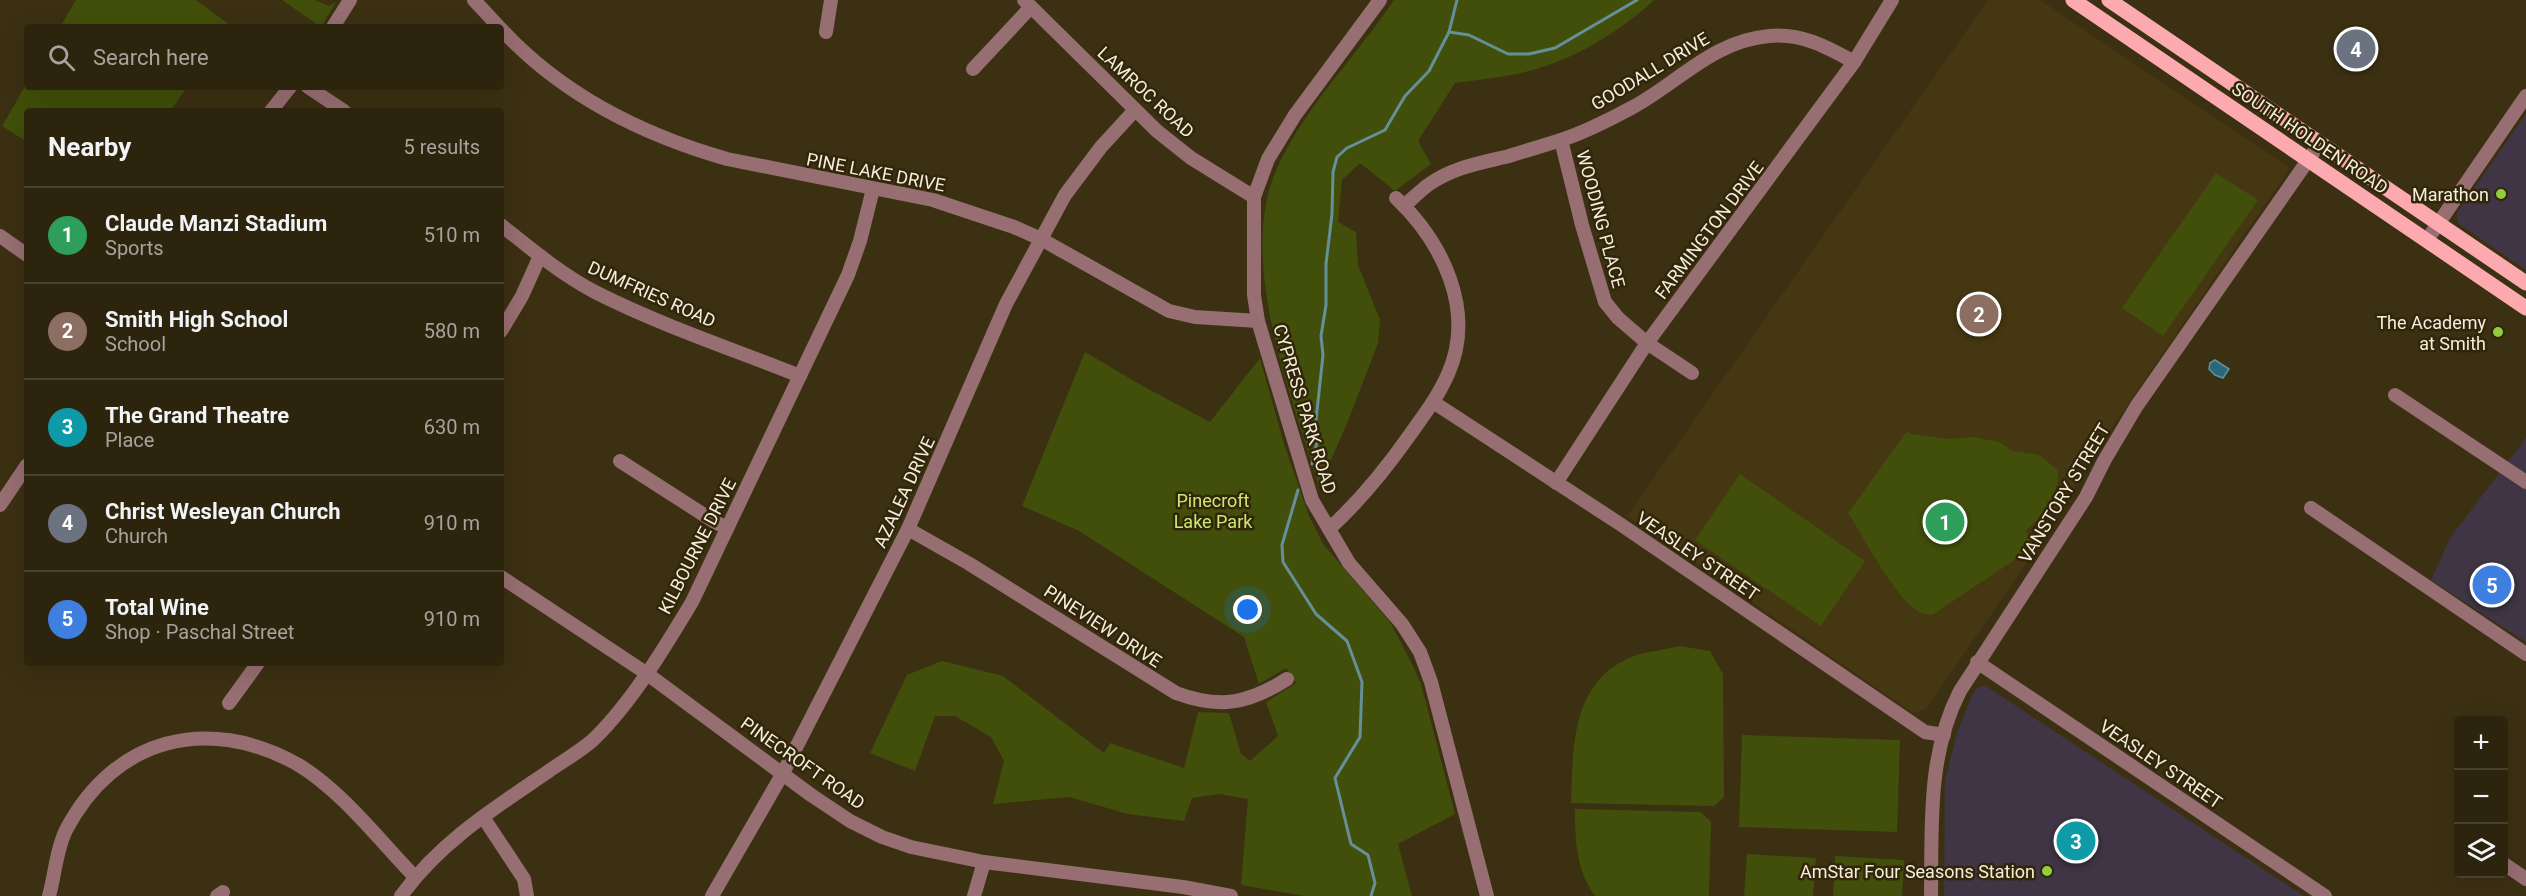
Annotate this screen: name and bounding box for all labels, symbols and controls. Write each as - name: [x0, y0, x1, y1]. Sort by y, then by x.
- search box: [24, 24, 504, 90]
- pin: 4: [2336, 26, 2376, 72]
- street label: GOODALL DRIVE: [1587, 28, 1713, 114]
- icon: search: [45, 41, 78, 74]
- street label: LAMROC ROAD: [1094, 42, 1198, 142]
- text: Search here: [93, 45, 209, 70]
- street label: SOUTH HOLDEN ROAD: [2228, 78, 2392, 198]
- text: Nearby: [48, 132, 131, 162]
- text: 5 results: [404, 135, 480, 159]
- street label: PINE LAKE DRIVE: [805, 148, 947, 196]
- street label: WOODING PLACE: [1573, 148, 1629, 290]
- street label: FARMINGTON DRIVE: [1650, 157, 1768, 303]
- place label: Marathon: [2412, 184, 2489, 205]
- marker: Marathon: [2494, 187, 2508, 201]
- text: Claude Manzi Stadium: [105, 211, 327, 236]
- text: 1: [62, 223, 73, 247]
- text: 510 m: [424, 223, 480, 247]
- text: Sports: [105, 236, 164, 260]
- street label: DUMFRIES ROAD: [585, 256, 719, 332]
- pin: 2: [1960, 292, 1998, 336]
- text: Smith High School: [105, 307, 288, 332]
- place label: The Academy at Smith: [2376, 312, 2486, 354]
- text: 2: [62, 319, 73, 343]
- text: 580 m: [424, 319, 480, 343]
- street label: CYPRESS PARK ROAD: [1269, 321, 1341, 497]
- marker: The Academy at Smith: [2491, 325, 2505, 339]
- text: School: [105, 332, 166, 356]
- text: The Grand Theatre: [105, 403, 289, 428]
- text: 3: [62, 415, 73, 439]
- text: 630 m: [424, 415, 480, 439]
- street label: VANSTORY STREET: [2014, 419, 2114, 566]
- text: Place: [105, 428, 154, 452]
- street label: AZALEA DRIVE: [869, 433, 939, 551]
- street label: KILBOURNE DRIVE: [654, 475, 740, 617]
- park label: Pinecroft Lake Park: [1174, 490, 1253, 532]
- text: Christ Wesleyan Church: [105, 499, 341, 524]
- pin: 1: [1926, 500, 1964, 544]
- street label: VEASLEY STREET: [1633, 507, 1763, 605]
- text: 4: [62, 511, 73, 535]
- text: 910 m: [424, 511, 480, 535]
- text: Church: [105, 524, 168, 548]
- pin: 5: [2472, 562, 2512, 608]
- street label: PINEVIEW DRIVE: [1040, 580, 1166, 672]
- text: Total Wine: [105, 595, 209, 620]
- your location: [1233, 595, 1262, 624]
- text: 5: [62, 607, 73, 631]
- text: 910 m: [424, 607, 480, 631]
- text: Shop · Paschal Street: [105, 620, 294, 644]
- street label: PINECROFT ROAD: [737, 712, 869, 814]
- street label: VEASLEY STREET: [2096, 715, 2226, 813]
- map controls: [2454, 716, 2508, 878]
- button: +: [2454, 716, 2508, 770]
- button: −: [2454, 770, 2508, 824]
- pin: 3: [2056, 818, 2096, 864]
- button: layers: [2454, 824, 2508, 878]
- place label: AmStar Four Seasons Station: [1800, 861, 2035, 882]
- marker: AmStar Four Seasons Station: [2040, 864, 2054, 878]

